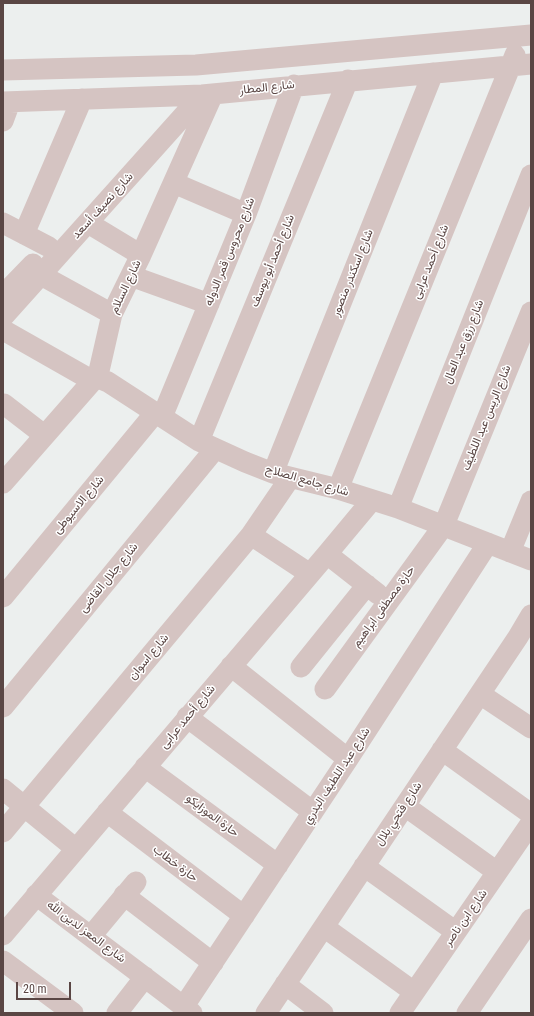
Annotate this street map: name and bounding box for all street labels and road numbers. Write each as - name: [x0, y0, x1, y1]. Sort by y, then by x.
- street label: شارع المطار: [239, 78, 295, 98]
- street label: شارع نصيف أسعد: [69, 170, 137, 242]
- street label: شارع محروس قمر الدوله: [202, 196, 258, 308]
- street label: شارع أحمد أبو يوسف: [248, 213, 298, 309]
- street label: شارع أحمد عرابى: [410, 223, 452, 301]
- street label: شارع اسكندر منصور: [329, 227, 377, 319]
- street label: شارع السلام: [107, 258, 145, 316]
- street label: شارع رزق عبد العال: [441, 298, 487, 386]
- street label: شارع الريس عبد اللطيف: [459, 363, 515, 473]
- street label: شارع جامع الصلاح: [264, 462, 350, 500]
- street label: شارع الاسيوطى: [50, 473, 108, 537]
- street label: شارع جلال القاضى: [76, 540, 142, 616]
- street label: حارة مصطفى ابراهيم: [350, 563, 418, 651]
- street label: شارع اسوان: [126, 631, 172, 683]
- street label: شارع أحمد عرابى: [157, 682, 219, 752]
- street label: شارع عبد اللطيف البدري: [300, 725, 374, 827]
- street label: شارع فتحي بلال: [372, 779, 426, 849]
- street label: حارة الموزايكو: [183, 791, 241, 841]
- street label: حارة خطاب: [150, 842, 200, 886]
- street label: شارع ابن ناصر: [441, 887, 491, 949]
- street label: شارع المعز لدين الله: [44, 898, 128, 966]

